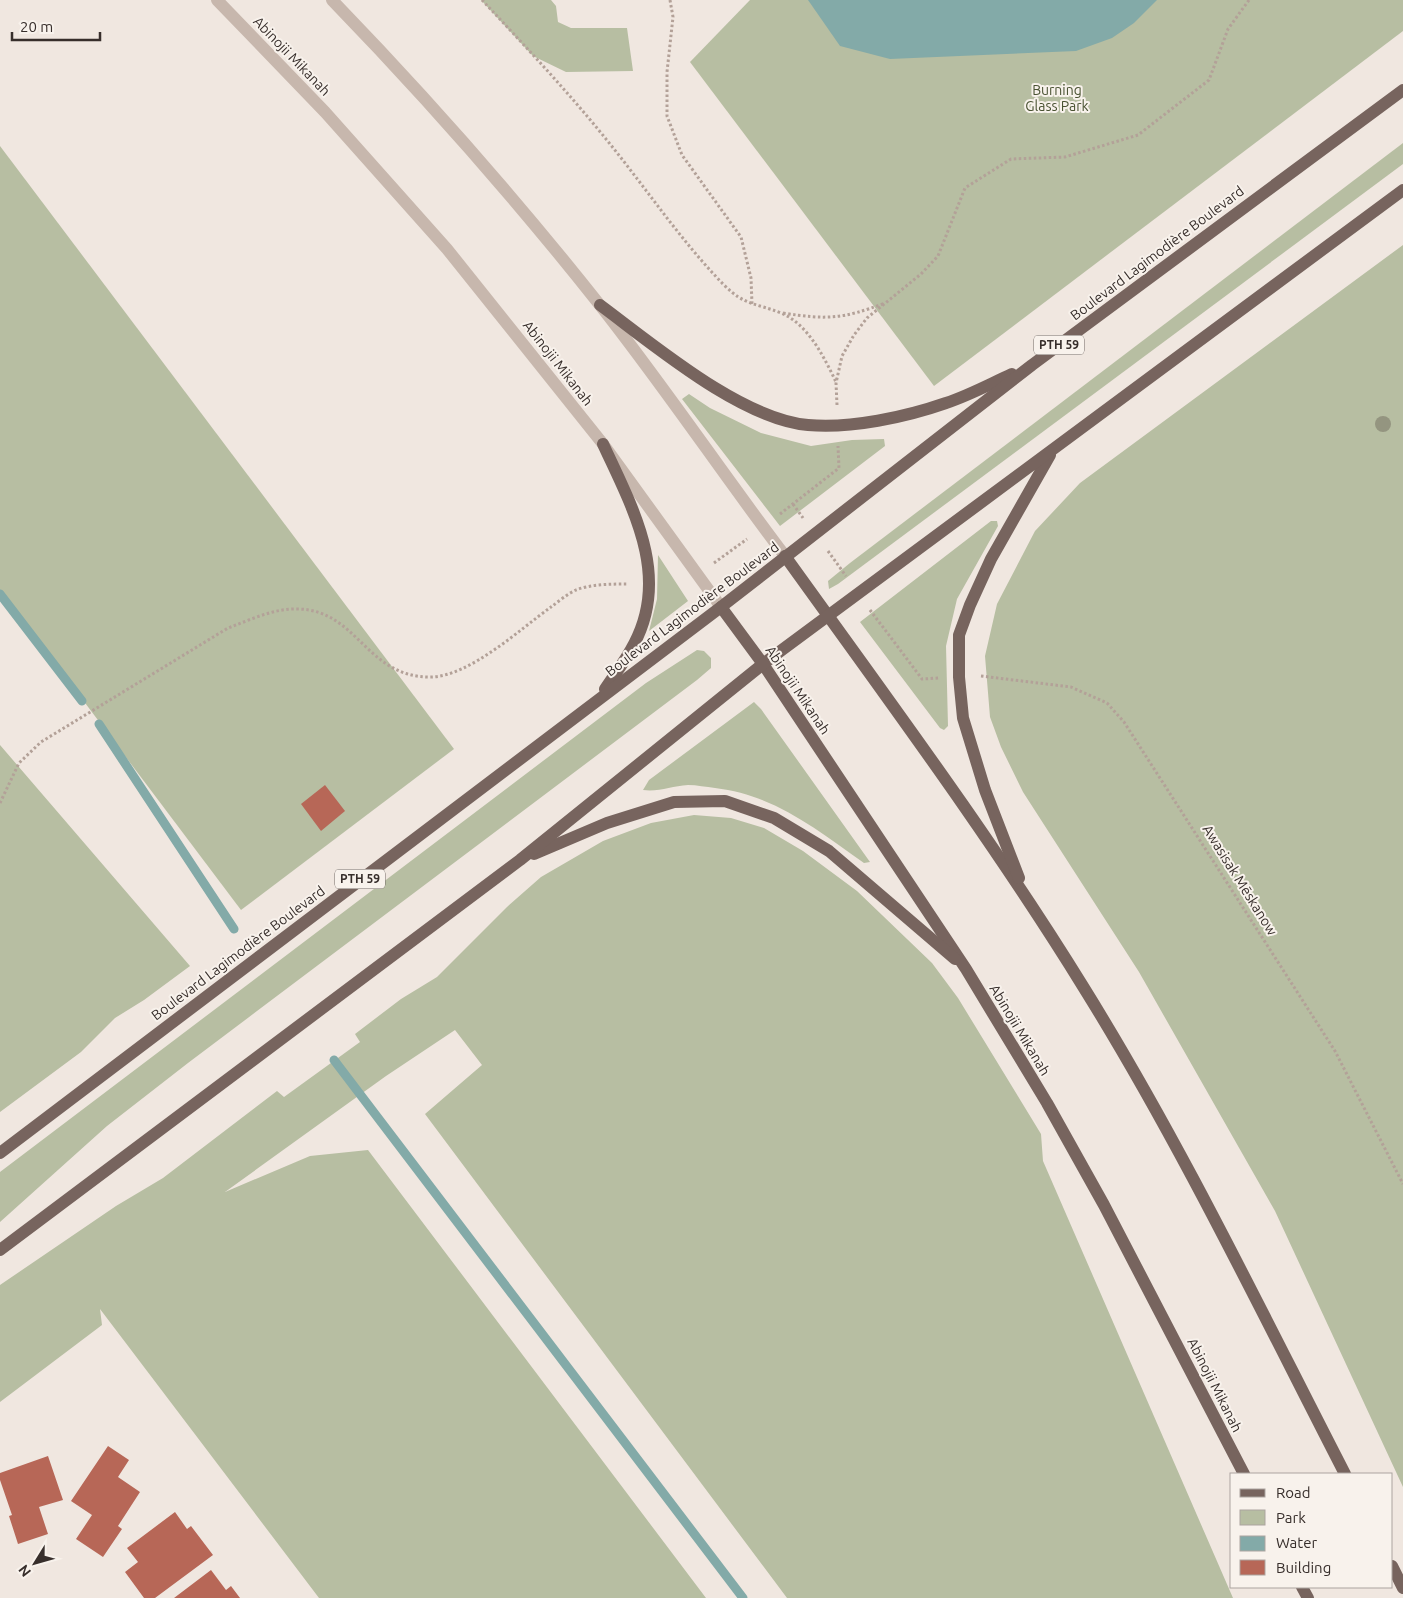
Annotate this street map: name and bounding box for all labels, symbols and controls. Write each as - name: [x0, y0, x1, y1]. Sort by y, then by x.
- scale bar: [12, 10, 100, 42]
- street label: Abinojii Mikanah: [250, 13, 334, 99]
- text: 20 m: [20, 18, 53, 35]
- park label: Burning Glass Park: [1025, 82, 1089, 114]
- street label: Boulevard Lagimodière Boulevard: [1067, 183, 1247, 323]
- street label: Abinojii Mikanah: [520, 317, 596, 409]
- road number: PTH 59: [1034, 336, 1084, 354]
- street label: Boulevard Lagimodière Boulevard: [602, 539, 782, 679]
- street label: Abinojii Mikanah: [762, 643, 834, 737]
- street label: Awasisak Mēskanow: [1199, 822, 1281, 938]
- road number: PTH 59: [335, 870, 385, 889]
- street label: Boulevard Lagimodière Boulevard: [148, 883, 328, 1023]
- street label: Abinojii Mikanah: [987, 982, 1053, 1078]
- street label: Abinojii Mikanah: [1184, 1335, 1246, 1435]
- legend: [1230, 1473, 1393, 1588]
- text: Road: [1276, 1484, 1311, 1501]
- text: Park: [1276, 1509, 1306, 1526]
- text: Water: [1276, 1534, 1317, 1551]
- north arrow: [10, 1538, 60, 1588]
- text: Building: [1276, 1559, 1331, 1576]
- text: N: [15, 1562, 34, 1580]

